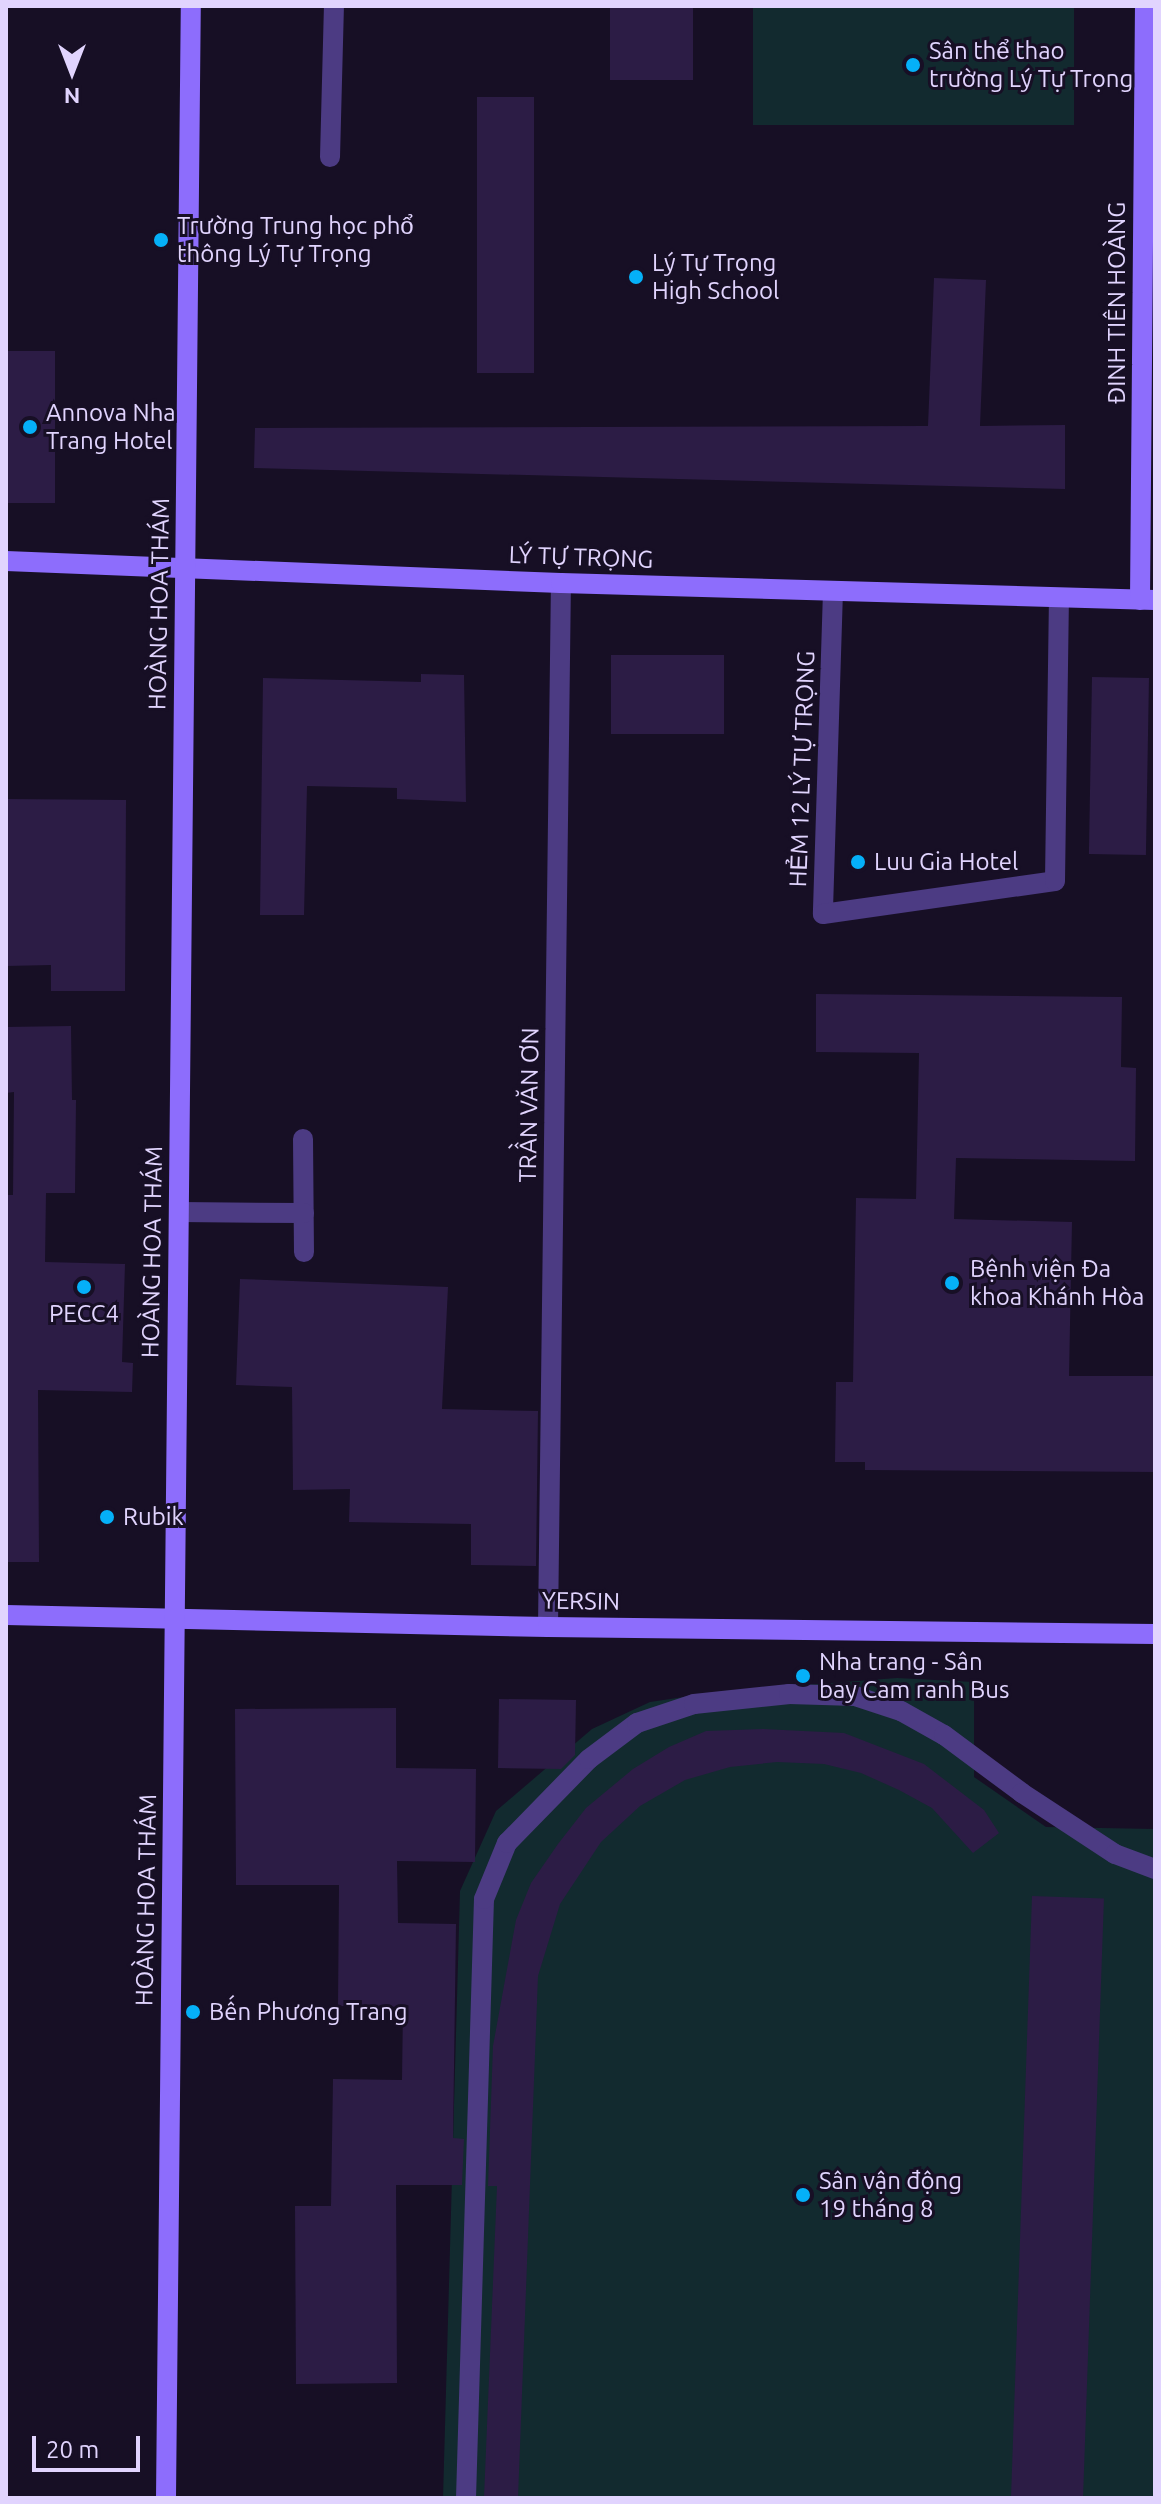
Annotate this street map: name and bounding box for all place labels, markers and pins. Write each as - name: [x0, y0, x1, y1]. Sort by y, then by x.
- place label: Sân thể thao trường Lý Tự Trọng: [929, 37, 1133, 93]
- marker: Sân thể thao trường Lý Tự Trọng: [904, 56, 922, 74]
- place label: Trường Trung học phổ thông Lý Tự Trọng: [177, 212, 414, 268]
- marker: Trường Trung học phổ thông Lý Tự Trọng: [152, 231, 170, 249]
- place label: Lý Tự Trọng High School: [652, 249, 779, 305]
- marker: Lý Tự Trọng High School: [627, 268, 645, 286]
- place label: Annova Nha Trang Hotel: [46, 399, 176, 455]
- marker: Annova Nha Trang Hotel: [21, 418, 39, 436]
- place label: Luu Gia Hotel: [874, 848, 1018, 876]
- marker: Luu Gia Hotel: [849, 853, 867, 871]
- place label: Bệnh viện Đa khoa Khánh Hòa: [970, 1255, 1144, 1311]
- marker: Bệnh viện Đa khoa Khánh Hòa: [941, 1272, 963, 1294]
- marker: PECC4: [75, 1278, 93, 1296]
- place label: PECC4: [49, 1300, 119, 1328]
- place label: Rubik: [123, 1503, 184, 1531]
- marker: Rubik: [98, 1508, 116, 1526]
- place label: Nha trang - Sân bay Cam ranh Bus: [819, 1648, 1009, 1704]
- marker: Nha trang - Sân bay Cam ranh Bus: [794, 1667, 812, 1685]
- place label: Bến Phương Trang: [209, 1998, 407, 2026]
- marker: Bến Phương Trang: [184, 2003, 202, 2021]
- place label: Sân vận động 19 tháng 8: [819, 2167, 962, 2223]
- marker: Sân vận động 19 tháng 8: [794, 2186, 812, 2204]

